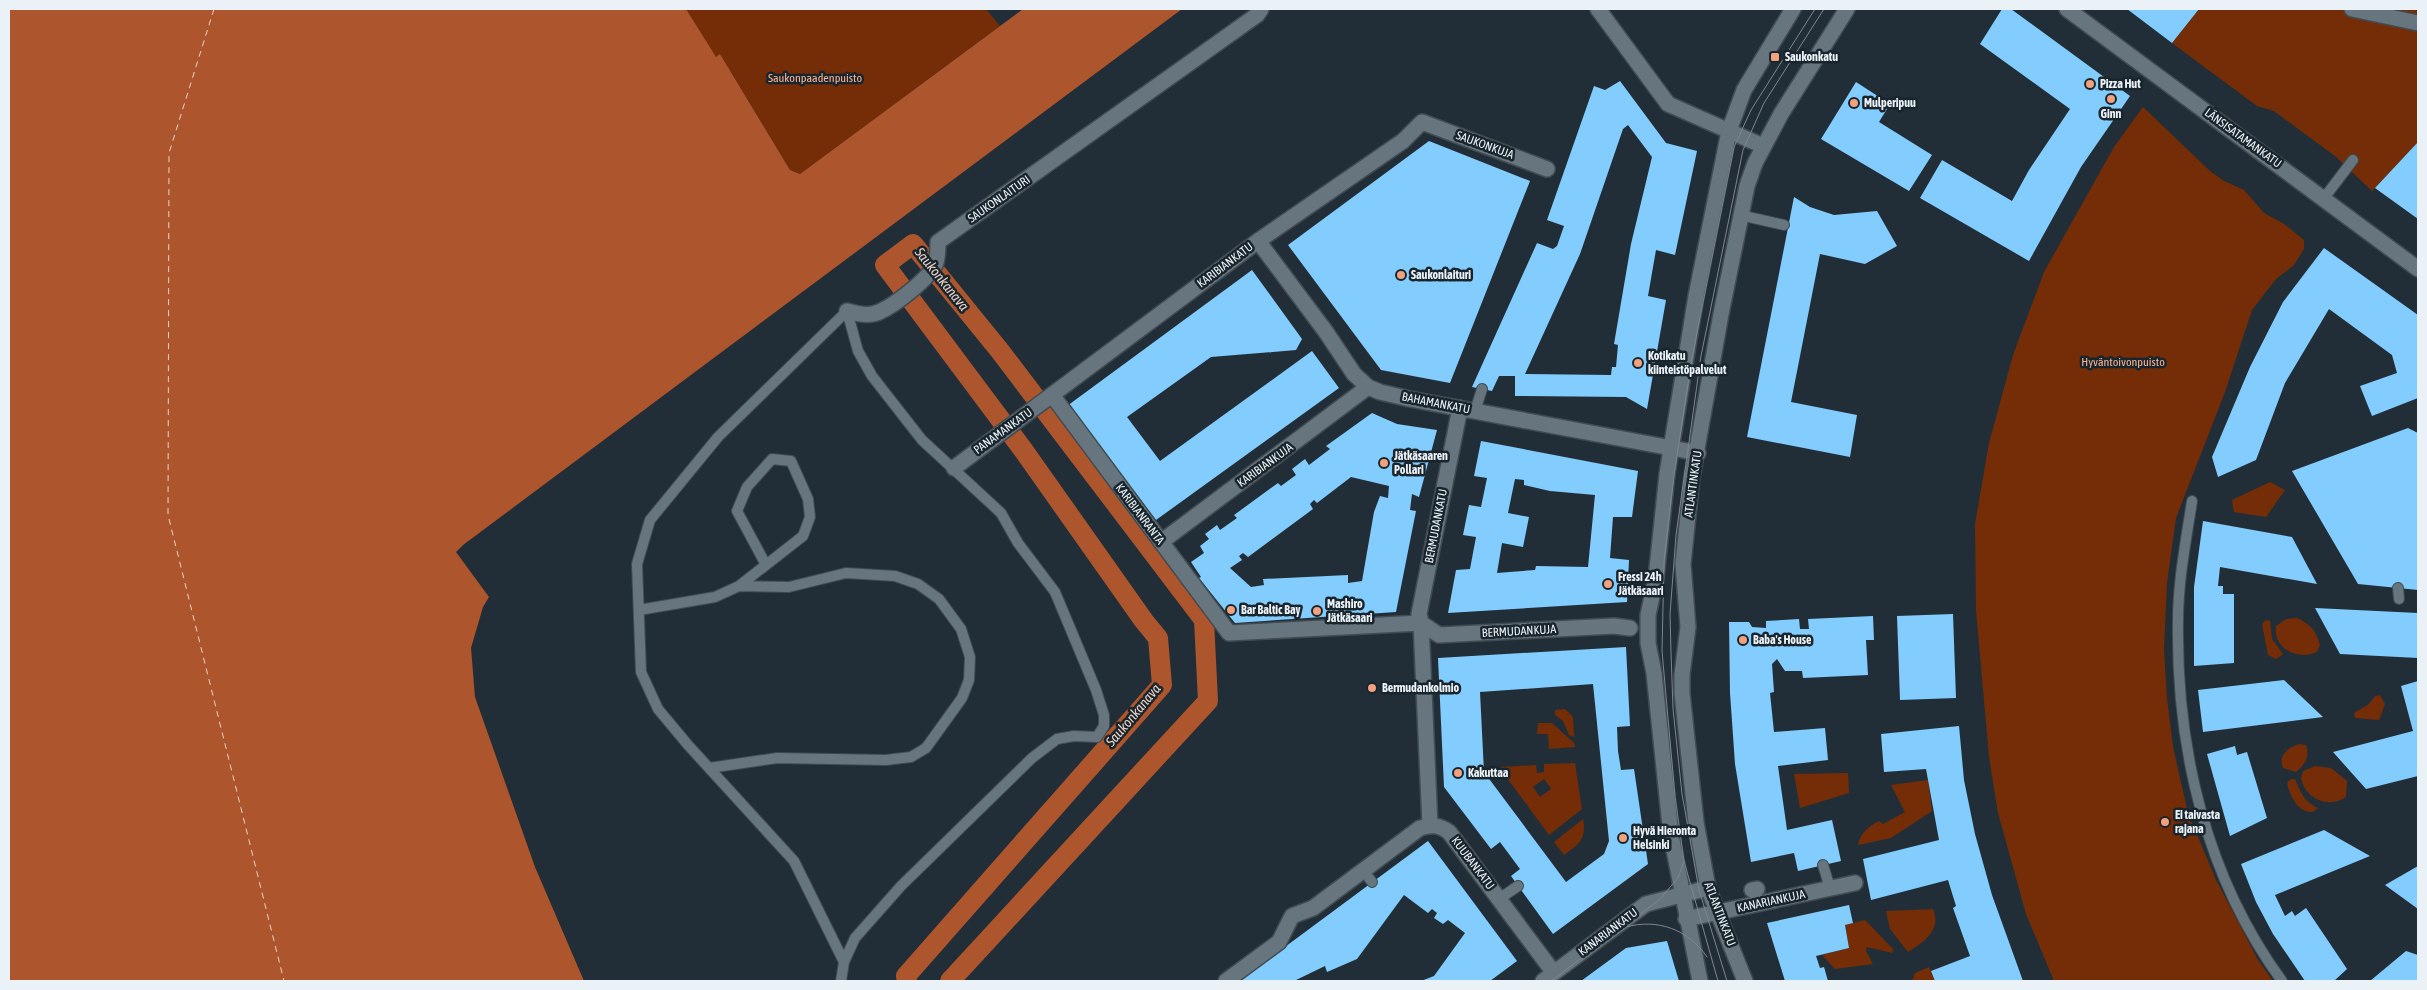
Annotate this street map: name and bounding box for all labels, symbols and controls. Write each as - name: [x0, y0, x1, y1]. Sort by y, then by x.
- place label: Saukonkatu: [1785, 50, 1838, 64]
- marker: Saukonkatu: [1769, 51, 1781, 63]
- park label: Saukonpaadenpuisto: [768, 71, 862, 85]
- place label: Pizza Hut: [2100, 77, 2141, 91]
- marker: Pizza Hut: [2084, 78, 2096, 90]
- marker: Ginn: [2105, 93, 2117, 105]
- place label: Mulperipuu: [1864, 96, 1916, 110]
- marker: Mulperipuu: [1848, 97, 1860, 109]
- street label: LÄNSISATAMANKATU: [2202, 105, 2284, 171]
- place label: Ginn: [2101, 107, 2122, 121]
- street label: SAUKONKUJA: [1454, 128, 1516, 162]
- street label: SAUKONLAITURI: [965, 172, 1033, 226]
- street label: KARIBIANKATU: [1194, 239, 1256, 291]
- water label: Saukonkanava: [911, 244, 973, 314]
- place label: Saukonlaituri: [1411, 268, 1471, 282]
- marker: Saukonlaituri: [1395, 269, 1407, 281]
- place label: Kotikatu kiinteistöpalvelut: [1648, 349, 1727, 377]
- park label: Hyväntoivonpuisto: [2081, 355, 2165, 369]
- marker: Kotikatu kiinteistöpalvelut: [1632, 357, 1644, 369]
- street label: BAHAMANKATU: [1401, 390, 1471, 416]
- street label: PANAMANKATU: [971, 405, 1035, 457]
- street label: KARIBIANKUJA: [1235, 440, 1296, 490]
- place label: Jätkäsaaren Pollari: [1393, 449, 1448, 477]
- street label: ATLANTINKATU: [1681, 450, 1705, 518]
- marker: Jätkäsaaren Pollari: [1378, 457, 1390, 469]
- street label: KARIBIANRANTA: [1113, 481, 1167, 547]
- street label: BERMUDANKATU: [1422, 488, 1450, 564]
- place label: Fressi 24h Jätkäsaari: [1617, 570, 1664, 598]
- marker: Fressi 24h Jätkäsaari: [1602, 578, 1614, 590]
- place label: Mashiro Jätkäsaari: [1326, 597, 1373, 625]
- place label: Bar Baltic Bay: [1241, 603, 1300, 617]
- marker: Bar Baltic Bay: [1225, 604, 1237, 616]
- marker: Mashiro Jätkäsaari: [1311, 605, 1323, 617]
- street label: BERMUDANKUJA: [1482, 622, 1557, 640]
- place label: Baba's House: [1753, 633, 1812, 647]
- marker: Baba's House: [1737, 634, 1749, 646]
- water label: Saukonkanava: [1102, 680, 1164, 750]
- place label: Bermudankolmio: [1382, 681, 1459, 695]
- marker: Bermudankolmio: [1366, 682, 1378, 694]
- place label: Kakuttaa: [1468, 766, 1509, 780]
- marker: Kakuttaa: [1452, 767, 1464, 779]
- place label: Ei taivasta rajana: [2175, 808, 2220, 836]
- marker: Ei taivasta rajana: [2159, 816, 2171, 828]
- place label: Hyvä Hieronta Helsinki: [1633, 824, 1697, 852]
- marker: Hyvä Hieronta Helsinki: [1617, 832, 1629, 844]
- street label: KUUBANKATU: [1449, 834, 1497, 892]
- street label: ATLANTINKATU: [1701, 880, 1739, 948]
- street label: KANARIANKUJA: [1736, 887, 1807, 915]
- street label: KANARIANKATU: [1576, 905, 1640, 959]

